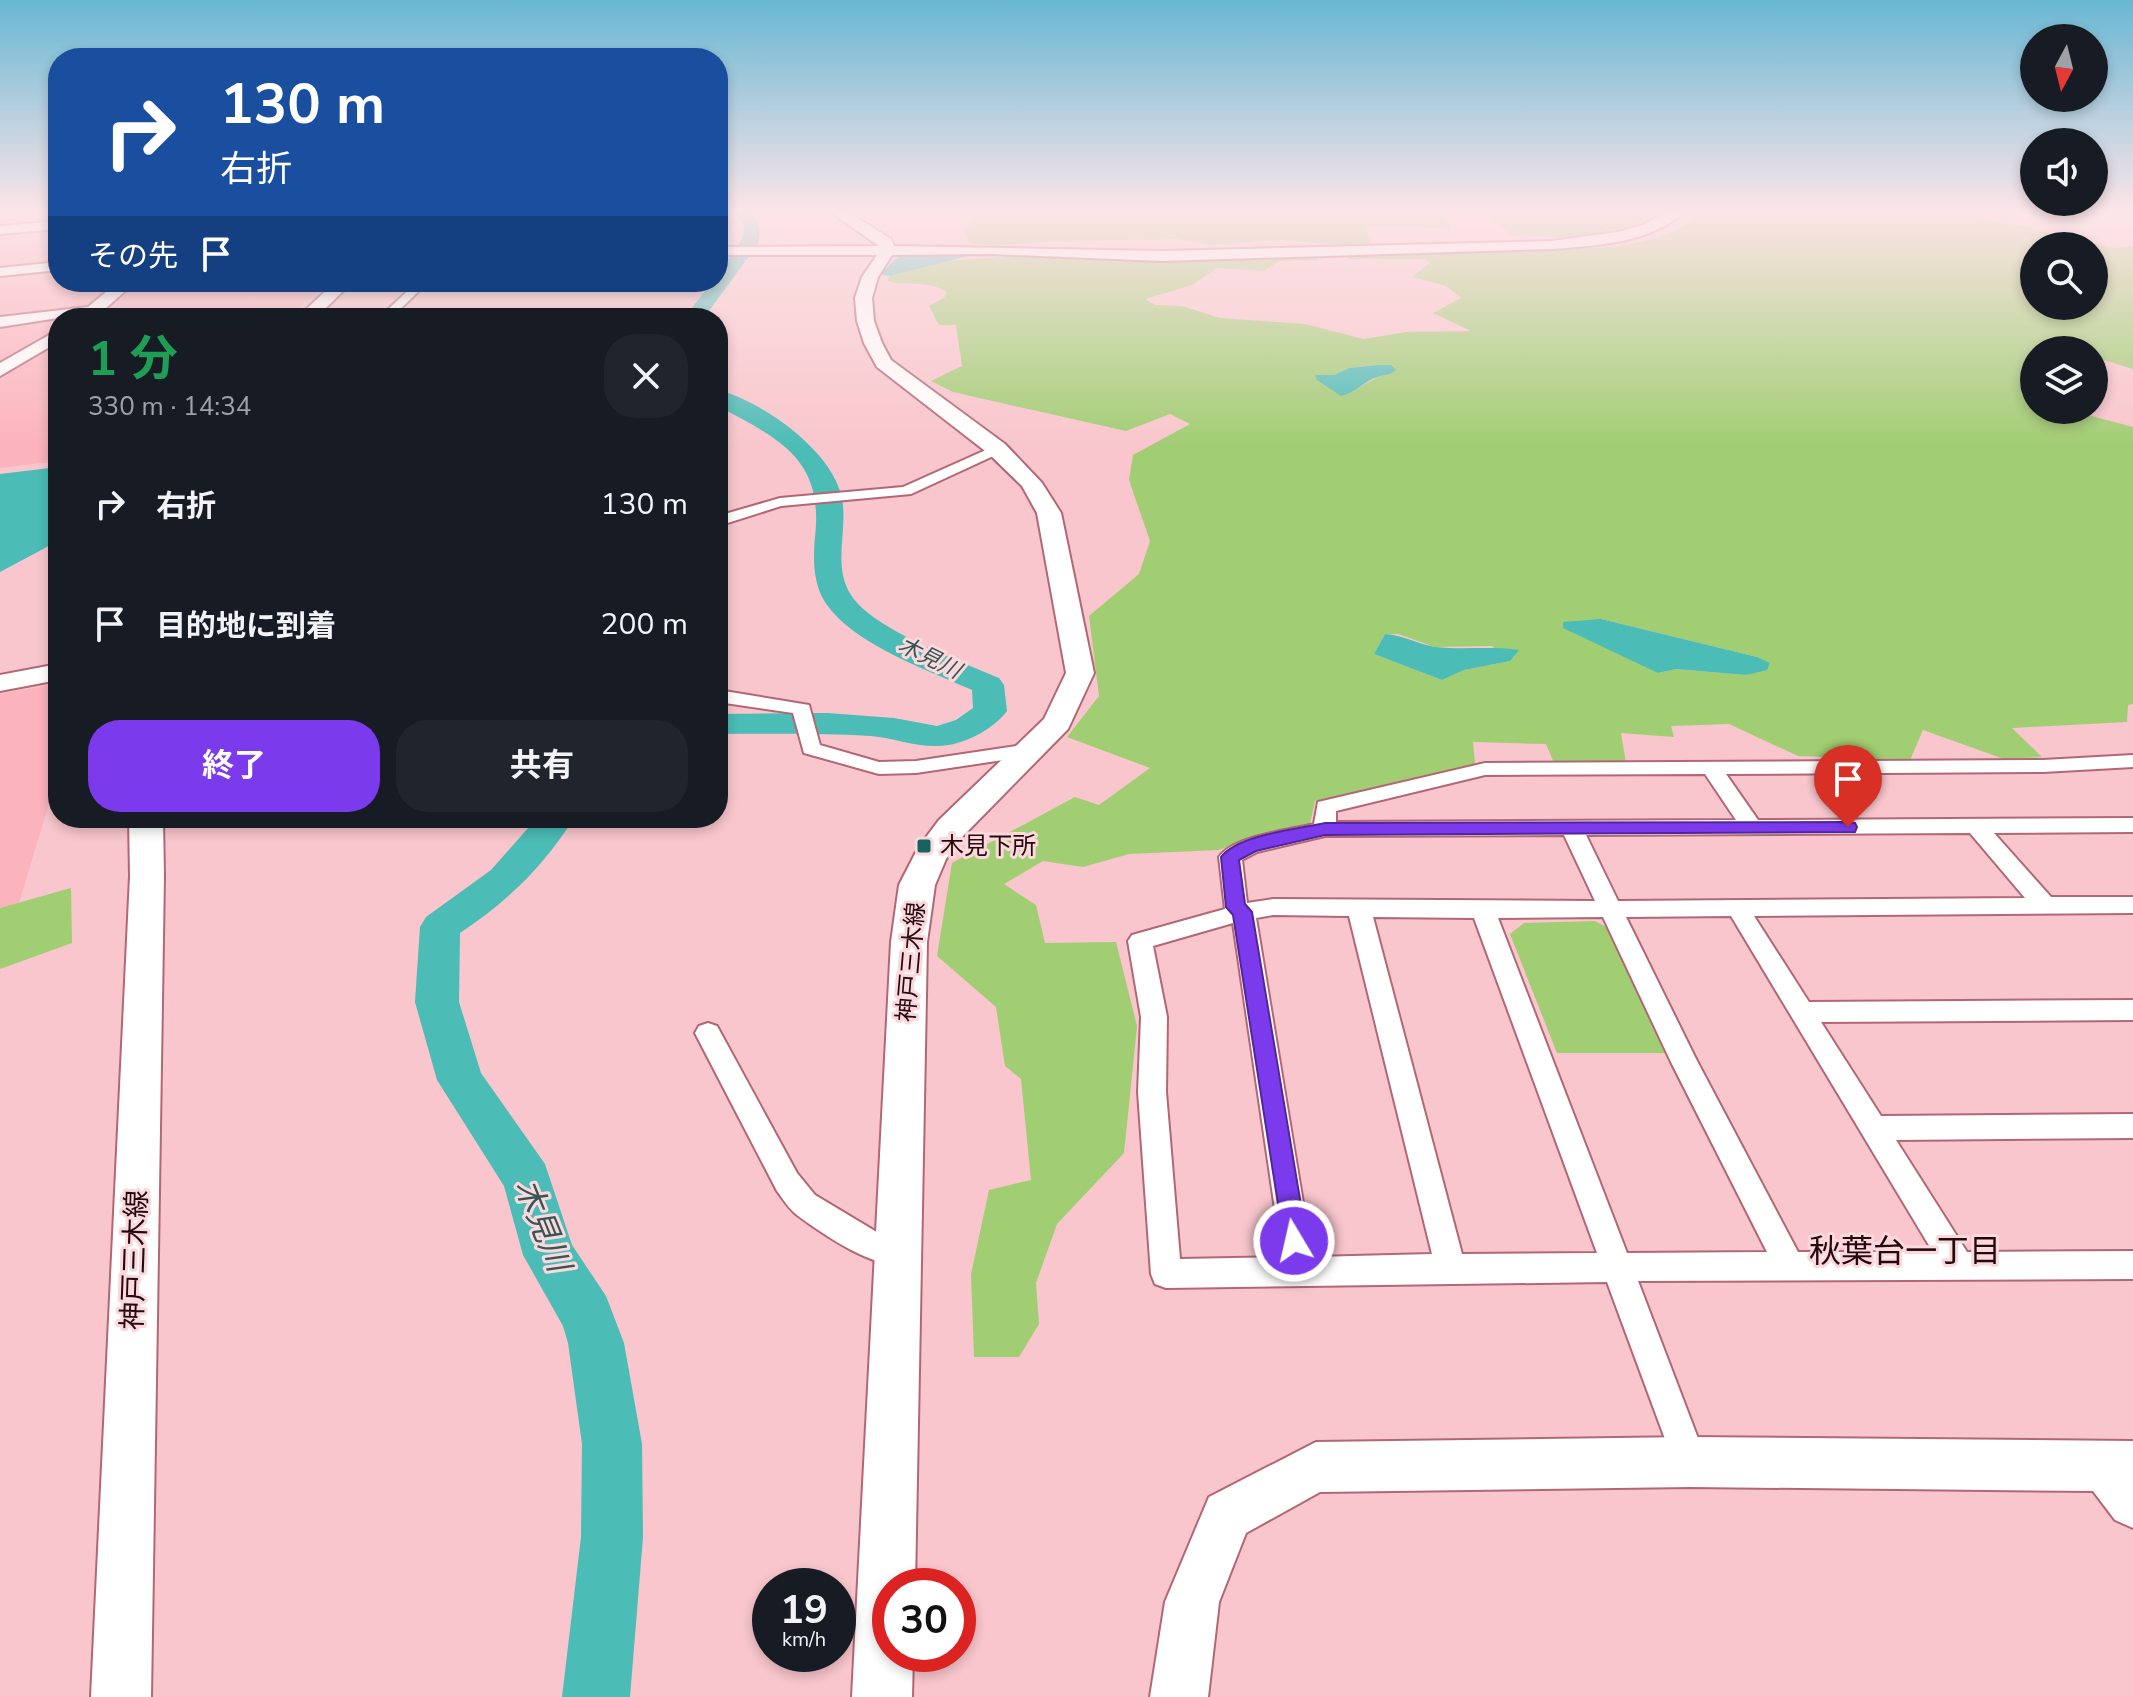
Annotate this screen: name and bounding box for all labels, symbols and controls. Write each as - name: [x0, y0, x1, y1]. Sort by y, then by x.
- north arrow: [2020, 24, 2108, 112]
- map controls: [2020, 24, 2108, 424]
- text: 130 m: [220, 66, 385, 143]
- icon: right: [88, 80, 192, 184]
- button: sound: [2020, 128, 2108, 216]
- text: 右折: [220, 145, 292, 194]
- icon: arrive: [194, 232, 238, 276]
- button: search: [2020, 232, 2108, 320]
- text: その先: [88, 236, 178, 277]
- text: 1 分: [88, 326, 178, 392]
- button: close: [604, 334, 688, 418]
- button: layers: [2020, 336, 2108, 424]
- text: 330 m · 14:34: [88, 389, 251, 424]
- icon: right: [88, 482, 132, 526]
- text: 130 m: [601, 484, 688, 525]
- text: 右折: [156, 486, 216, 527]
- icon: arrive: [88, 602, 132, 646]
- text: 200 m: [601, 604, 688, 645]
- text: 目的地に到着: [156, 606, 336, 647]
- water label: 木見川: [893, 630, 968, 687]
- button: 終了: [88, 720, 380, 812]
- button: 共有: [396, 720, 688, 812]
- pin: [1814, 745, 1882, 827]
- icon: arrive: [1826, 757, 1870, 801]
- place label: 木見下所: [940, 830, 1036, 862]
- marker: 木見下所: [915, 837, 933, 855]
- street label: 神戸三木線: [890, 901, 932, 1023]
- water label: 木見川: [505, 1173, 582, 1281]
- street label: 神戸三木線: [114, 1189, 156, 1331]
- position arrow: [1252, 1199, 1336, 1283]
- district label: 秋葉台一丁目: [1809, 1230, 2001, 1273]
- speed limit sign: 30: [872, 1568, 976, 1672]
- text: 19: [780, 1583, 828, 1637]
- text: km/h: [782, 1626, 826, 1653]

